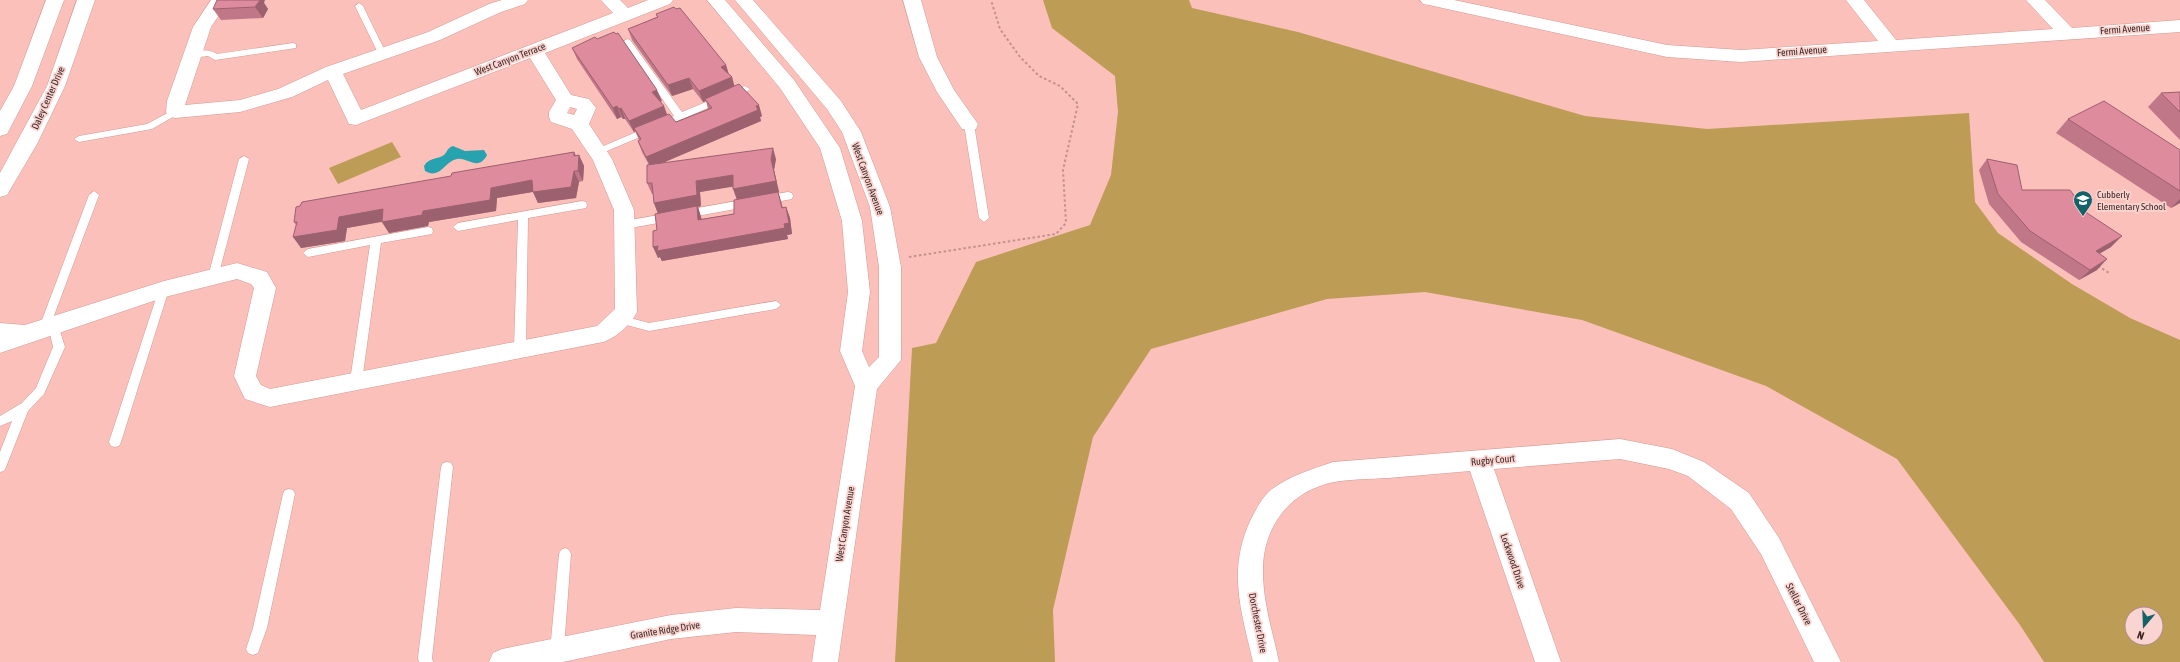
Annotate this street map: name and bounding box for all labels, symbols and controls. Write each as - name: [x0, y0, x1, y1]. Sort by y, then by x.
- street label: Fermi Avenue: [2100, 22, 2151, 36]
- street label: West Canyon Terrace: [473, 40, 547, 78]
- street label: Fermi Avenue: [1777, 44, 1828, 58]
- street label: Daley Center Drive: [29, 64, 67, 131]
- street label: West Canyon Avenue: [850, 141, 886, 217]
- school or university icon: Cubberly Elementary School: [2072, 189, 2094, 217]
- place label: Cubberly Elementary School: [2097, 189, 2166, 212]
- street label: Rugby Court: [1471, 453, 1516, 467]
- street label: West Canyon Avenue: [834, 485, 856, 562]
- street label: Lockwood Drive: [1498, 532, 1528, 590]
- street label: Stellar Drive: [1784, 581, 1814, 627]
- street label: Dorchester Drive: [1247, 592, 1269, 654]
- north arrow: [2124, 606, 2164, 646]
- street label: Granite Ridge Drive: [630, 619, 701, 641]
- text: N: [2136, 629, 2146, 642]

